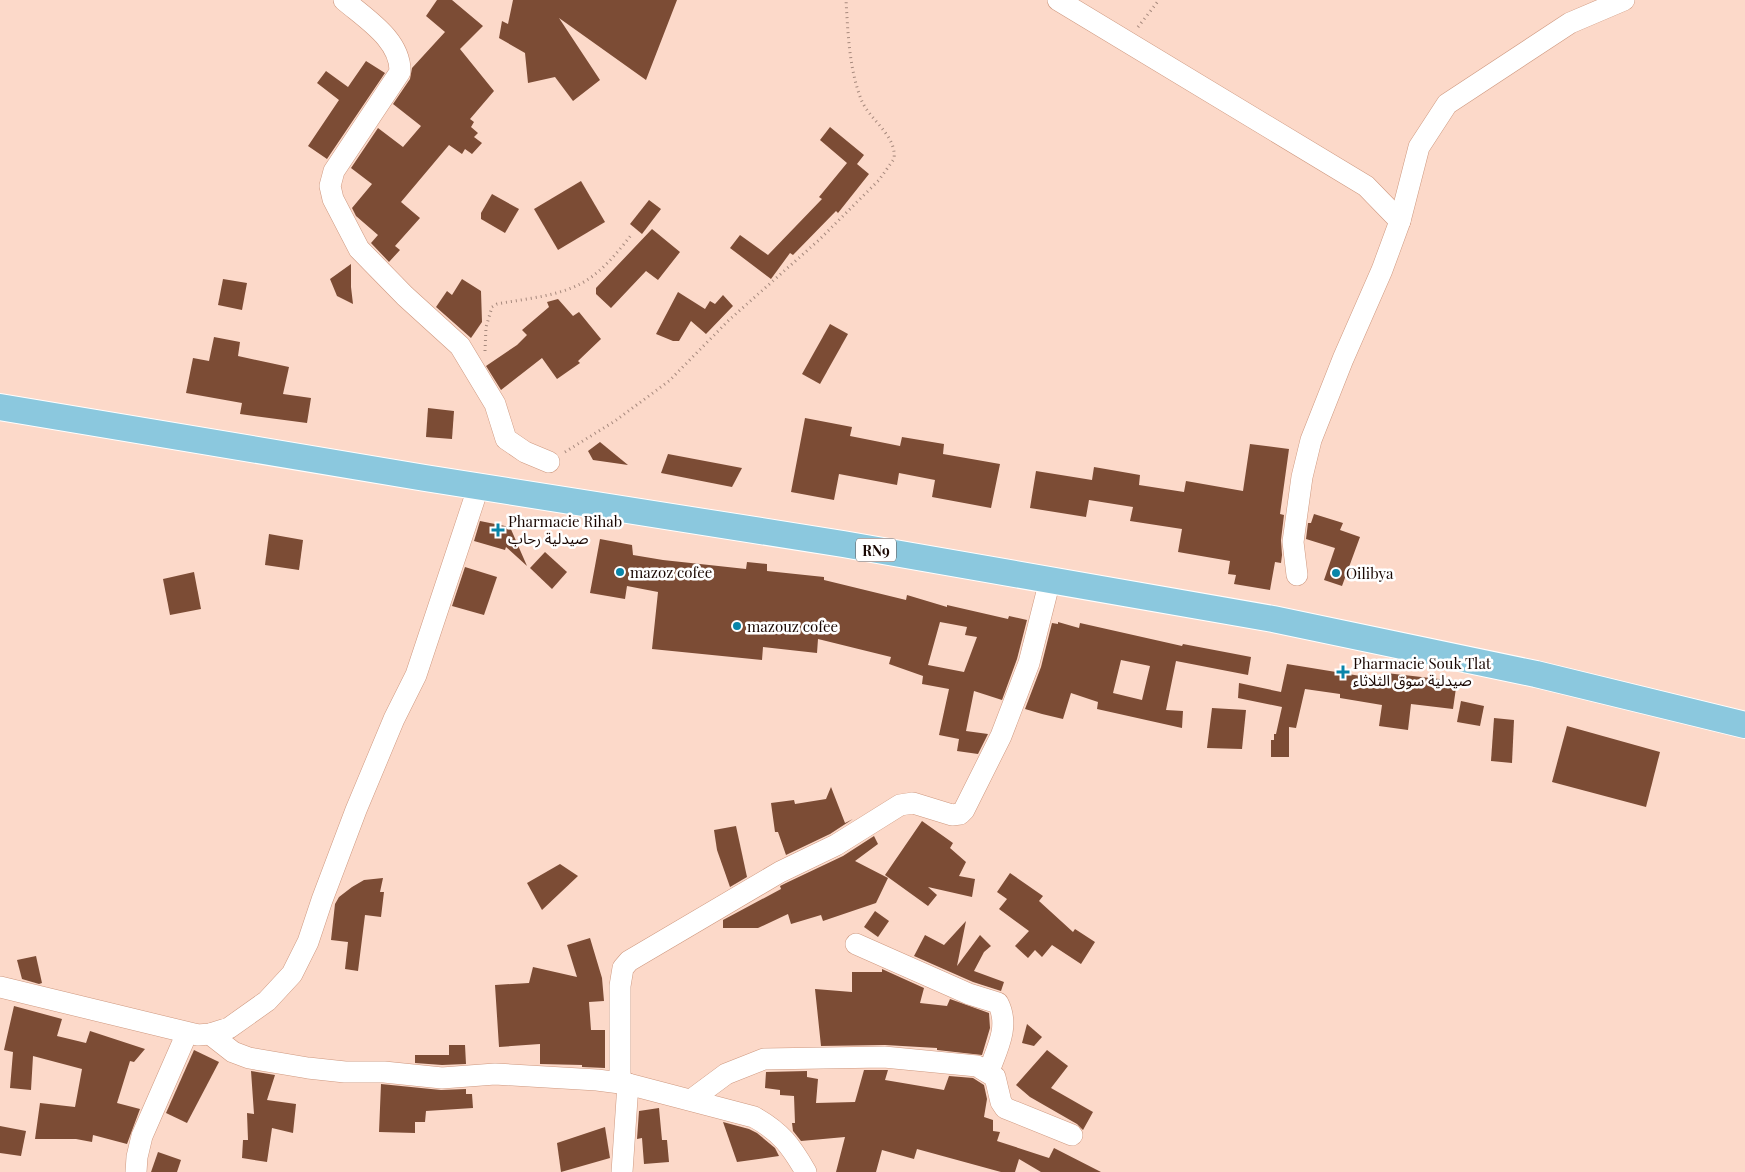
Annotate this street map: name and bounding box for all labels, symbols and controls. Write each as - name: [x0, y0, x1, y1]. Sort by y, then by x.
- place label: Pharmacie Rihab صيدلية رحاب: [508, 511, 622, 548]
- marker: Pharmacie Rihab صيدلية رحاب: [492, 524, 504, 536]
- road number: RN9: [856, 538, 896, 562]
- place label: mazoz cofee: [630, 562, 712, 582]
- place label: Oilibya: [1346, 563, 1394, 583]
- marker: mazoz cofee: [614, 566, 626, 578]
- marker: Oilibya: [1330, 567, 1342, 579]
- place label: mazouz cofee: [747, 616, 838, 636]
- marker: mazouz cofee: [731, 620, 743, 632]
- place label: Pharmacie Souk Tlat صيدلية سوق الثلاثاء: [1353, 653, 1492, 690]
- marker: Pharmacie Souk Tlat صيدلية سوق الثلاثاء: [1337, 666, 1349, 678]

